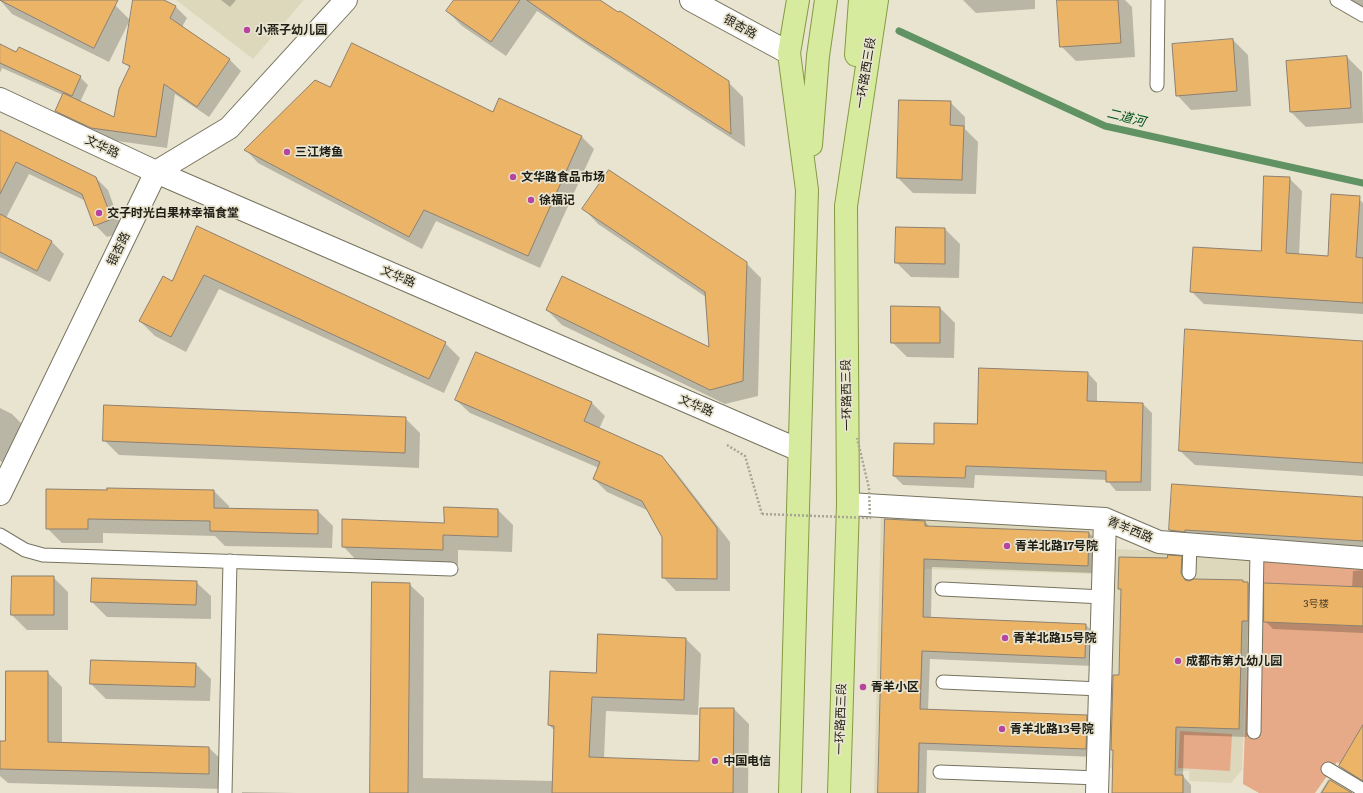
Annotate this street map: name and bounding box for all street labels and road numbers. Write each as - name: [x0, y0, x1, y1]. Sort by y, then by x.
- street label: 银杏路: [721, 12, 759, 42]
- street label: 一环路西三段: [853, 36, 879, 110]
- street label: 文华路: [83, 133, 121, 161]
- street label: 银杏路: [105, 230, 133, 268]
- street label: 文华路: [379, 263, 417, 291]
- street label: 一环路西三段: [839, 359, 855, 431]
- street label: 文华路: [677, 392, 715, 420]
- street label: 青羊西路: [1105, 514, 1155, 546]
- street label: 一环路西三段: [833, 683, 849, 755]

